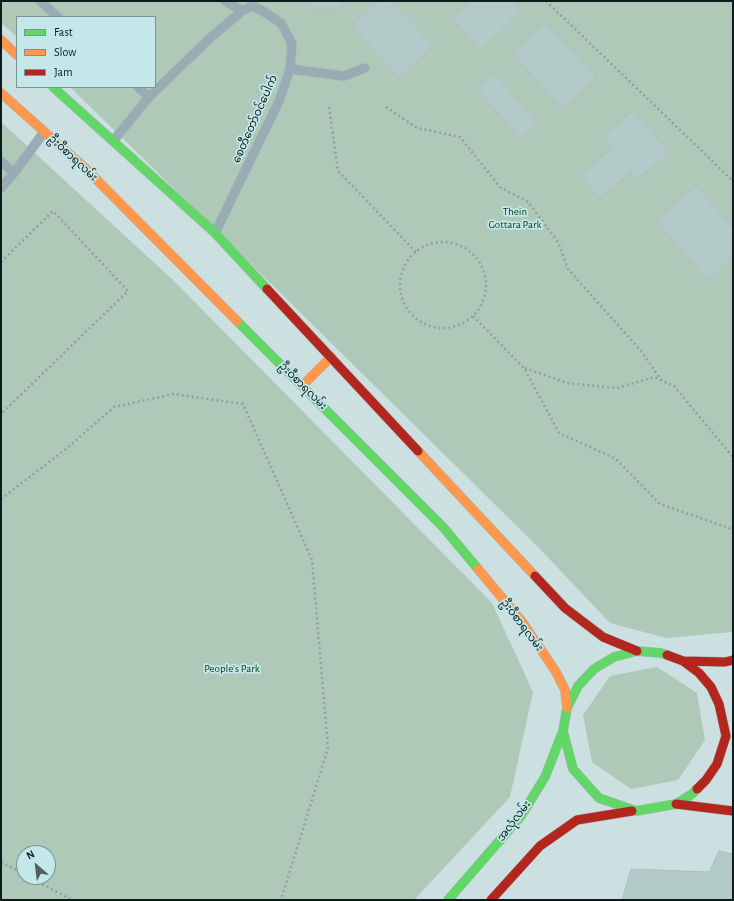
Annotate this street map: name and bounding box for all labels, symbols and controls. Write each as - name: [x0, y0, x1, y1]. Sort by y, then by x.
- legend: [16, 16, 156, 88]
- text: Fast: [54, 26, 73, 38]
- text: Slow: [54, 46, 76, 58]
- text: Jam: [54, 66, 73, 78]
- street label: စေတီတော်ဝင်ပေါက်: [230, 73, 280, 165]
- street label: ဦးဝီစာရလမ်း: [46, 132, 100, 184]
- park label: Thein Gottara Park: [488, 205, 542, 231]
- street label: ဦးဝီစာရလမ်း: [276, 359, 330, 413]
- street label: ဦးဝီစာရလမ်း: [498, 596, 546, 654]
- park label: People's Park: [204, 662, 260, 676]
- street label: အလုံလမ်း: [494, 798, 534, 844]
- north arrow: [16, 845, 56, 885]
- text: N: [25, 848, 37, 861]

